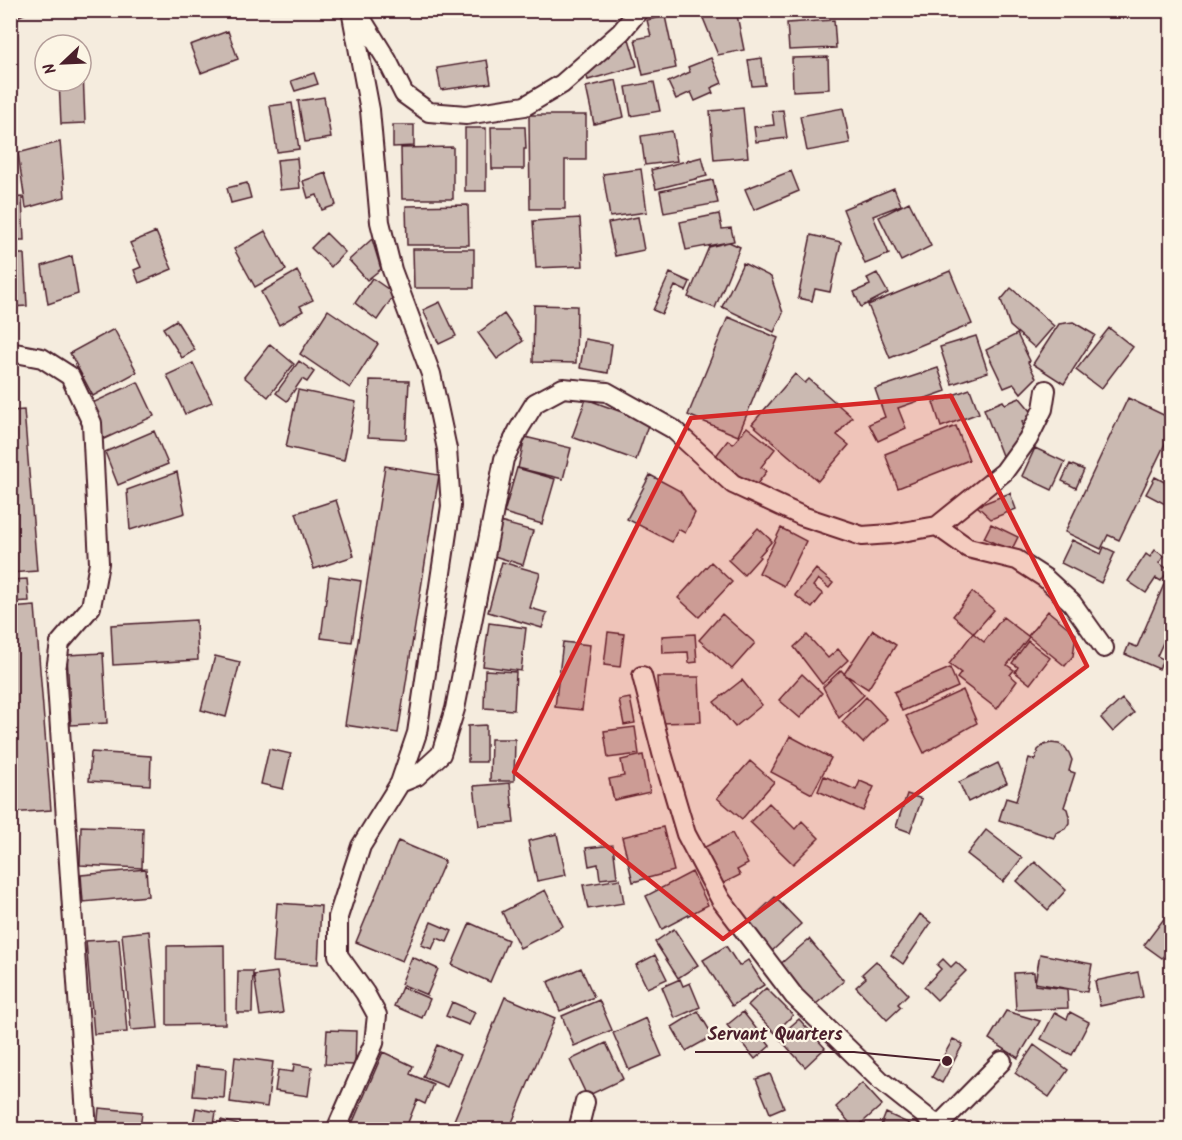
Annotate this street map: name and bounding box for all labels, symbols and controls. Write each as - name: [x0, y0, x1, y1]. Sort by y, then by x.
- north arrow: [33, 33, 93, 93]
- text: N: [37, 59, 64, 78]
- callout: Servant Quarters: [695, 1016, 854, 1052]
- text: Servant Quarters: [707, 1021, 843, 1050]

